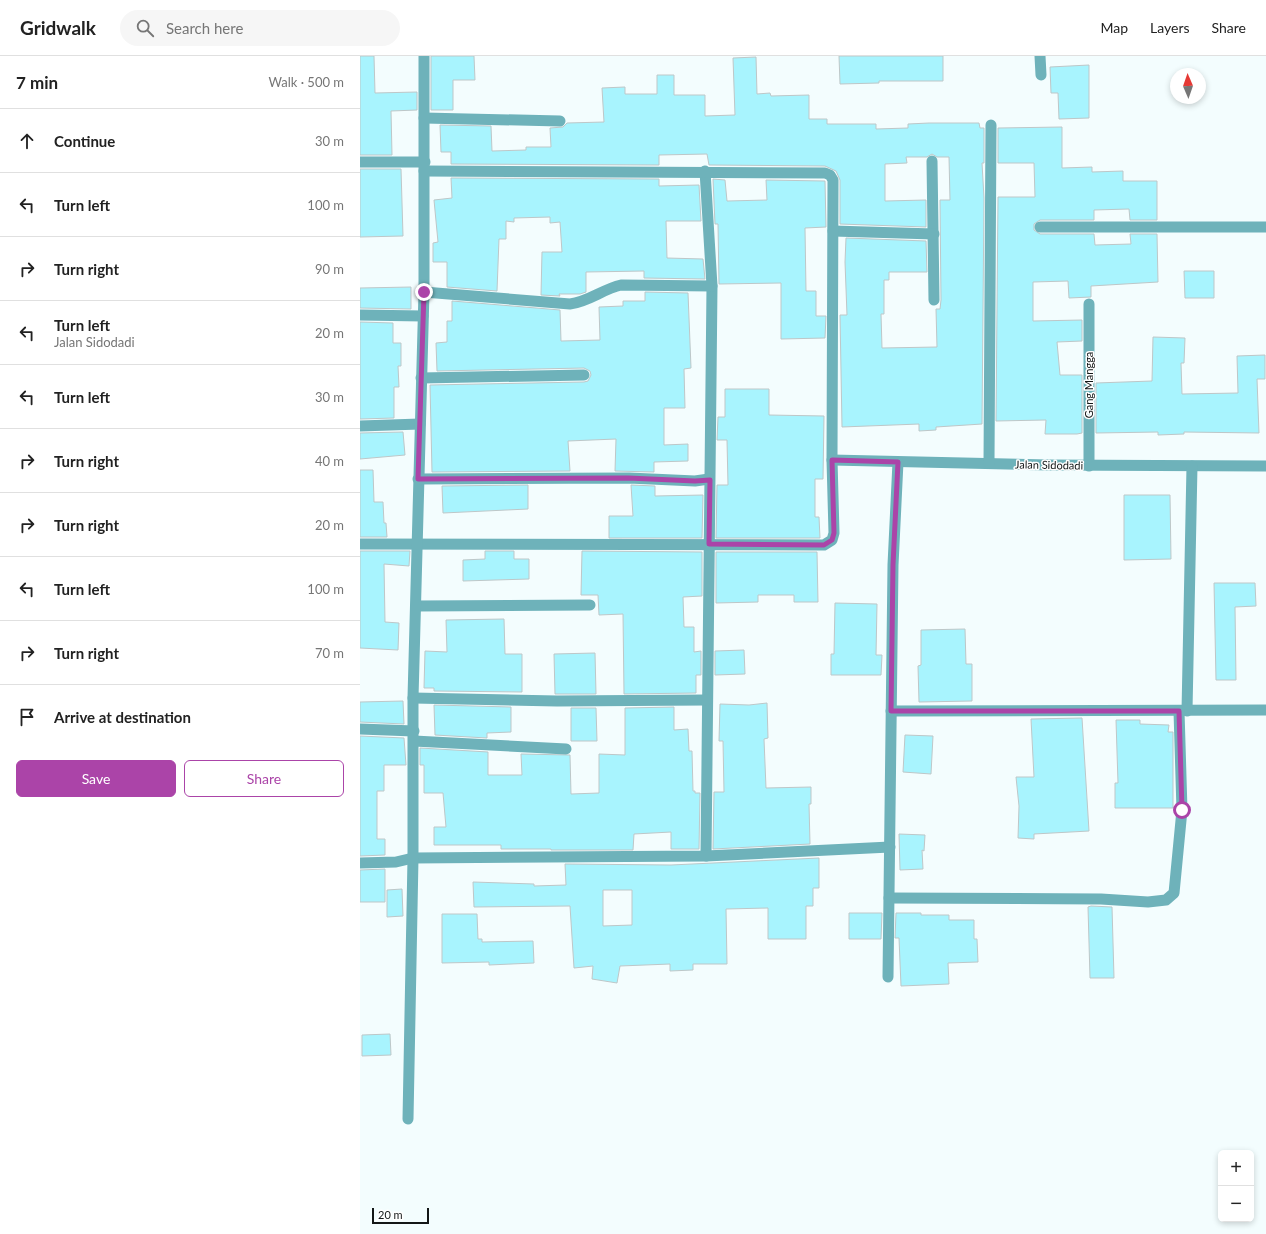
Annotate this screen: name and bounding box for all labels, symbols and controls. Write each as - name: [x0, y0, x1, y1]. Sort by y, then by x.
- search box: [120, 10, 400, 46]
- text: Gridwalk: [20, 16, 96, 39]
- icon: search: [134, 17, 156, 39]
- text: Search here: [166, 19, 243, 37]
- text: Map: [1100, 19, 1128, 36]
- text: Layers: [1150, 19, 1190, 36]
- text: Share: [1212, 19, 1246, 36]
- north arrow: [1170, 68, 1206, 104]
- text: 7 min: [16, 72, 58, 93]
- text: Walk · 500 m: [268, 74, 344, 90]
- icon: ahead: [16, 130, 38, 152]
- text: Continue: [54, 132, 115, 150]
- text: 30 m: [315, 133, 344, 149]
- icon: left: [16, 194, 38, 216]
- text: Turn left: [54, 196, 110, 214]
- text: 100 m: [307, 197, 344, 213]
- icon: right: [16, 258, 38, 280]
- text: Turn right: [54, 260, 119, 278]
- text: 90 m: [315, 261, 344, 277]
- route end: [415, 283, 433, 301]
- text: Turn left: [54, 316, 110, 334]
- icon: left: [16, 322, 38, 344]
- text: 20 m: [315, 325, 344, 341]
- text: Jalan Sidodadi: [54, 334, 135, 350]
- street label: Gang Mangga: [1082, 352, 1095, 418]
- icon: left: [16, 386, 38, 408]
- text: Turn left: [54, 388, 110, 406]
- text: 30 m: [315, 389, 344, 405]
- icon: right: [16, 450, 38, 472]
- text: Turn right: [54, 452, 119, 470]
- text: 40 m: [315, 453, 344, 469]
- street label: Jalan Sidodadi: [1015, 457, 1084, 472]
- icon: right: [16, 514, 38, 536]
- text: Turn right: [54, 516, 119, 534]
- text: 20 m: [315, 517, 344, 533]
- icon: left: [16, 578, 38, 600]
- text: Turn left: [54, 580, 110, 598]
- text: 100 m: [307, 581, 344, 597]
- icon: right: [16, 642, 38, 664]
- text: Turn right: [54, 644, 119, 662]
- text: 70 m: [315, 645, 344, 661]
- icon: arrive: [16, 706, 38, 728]
- text: Arrive at destination: [54, 708, 191, 726]
- button: Save: [16, 760, 176, 797]
- button: Share: [184, 760, 344, 797]
- route start: [1173, 801, 1191, 819]
- map controls: [1218, 1150, 1254, 1222]
- button: +: [1218, 1150, 1254, 1186]
- button: −: [1218, 1186, 1254, 1222]
- scale bar: [372, 1206, 429, 1225]
- text: 20 m: [378, 1208, 403, 1221]

